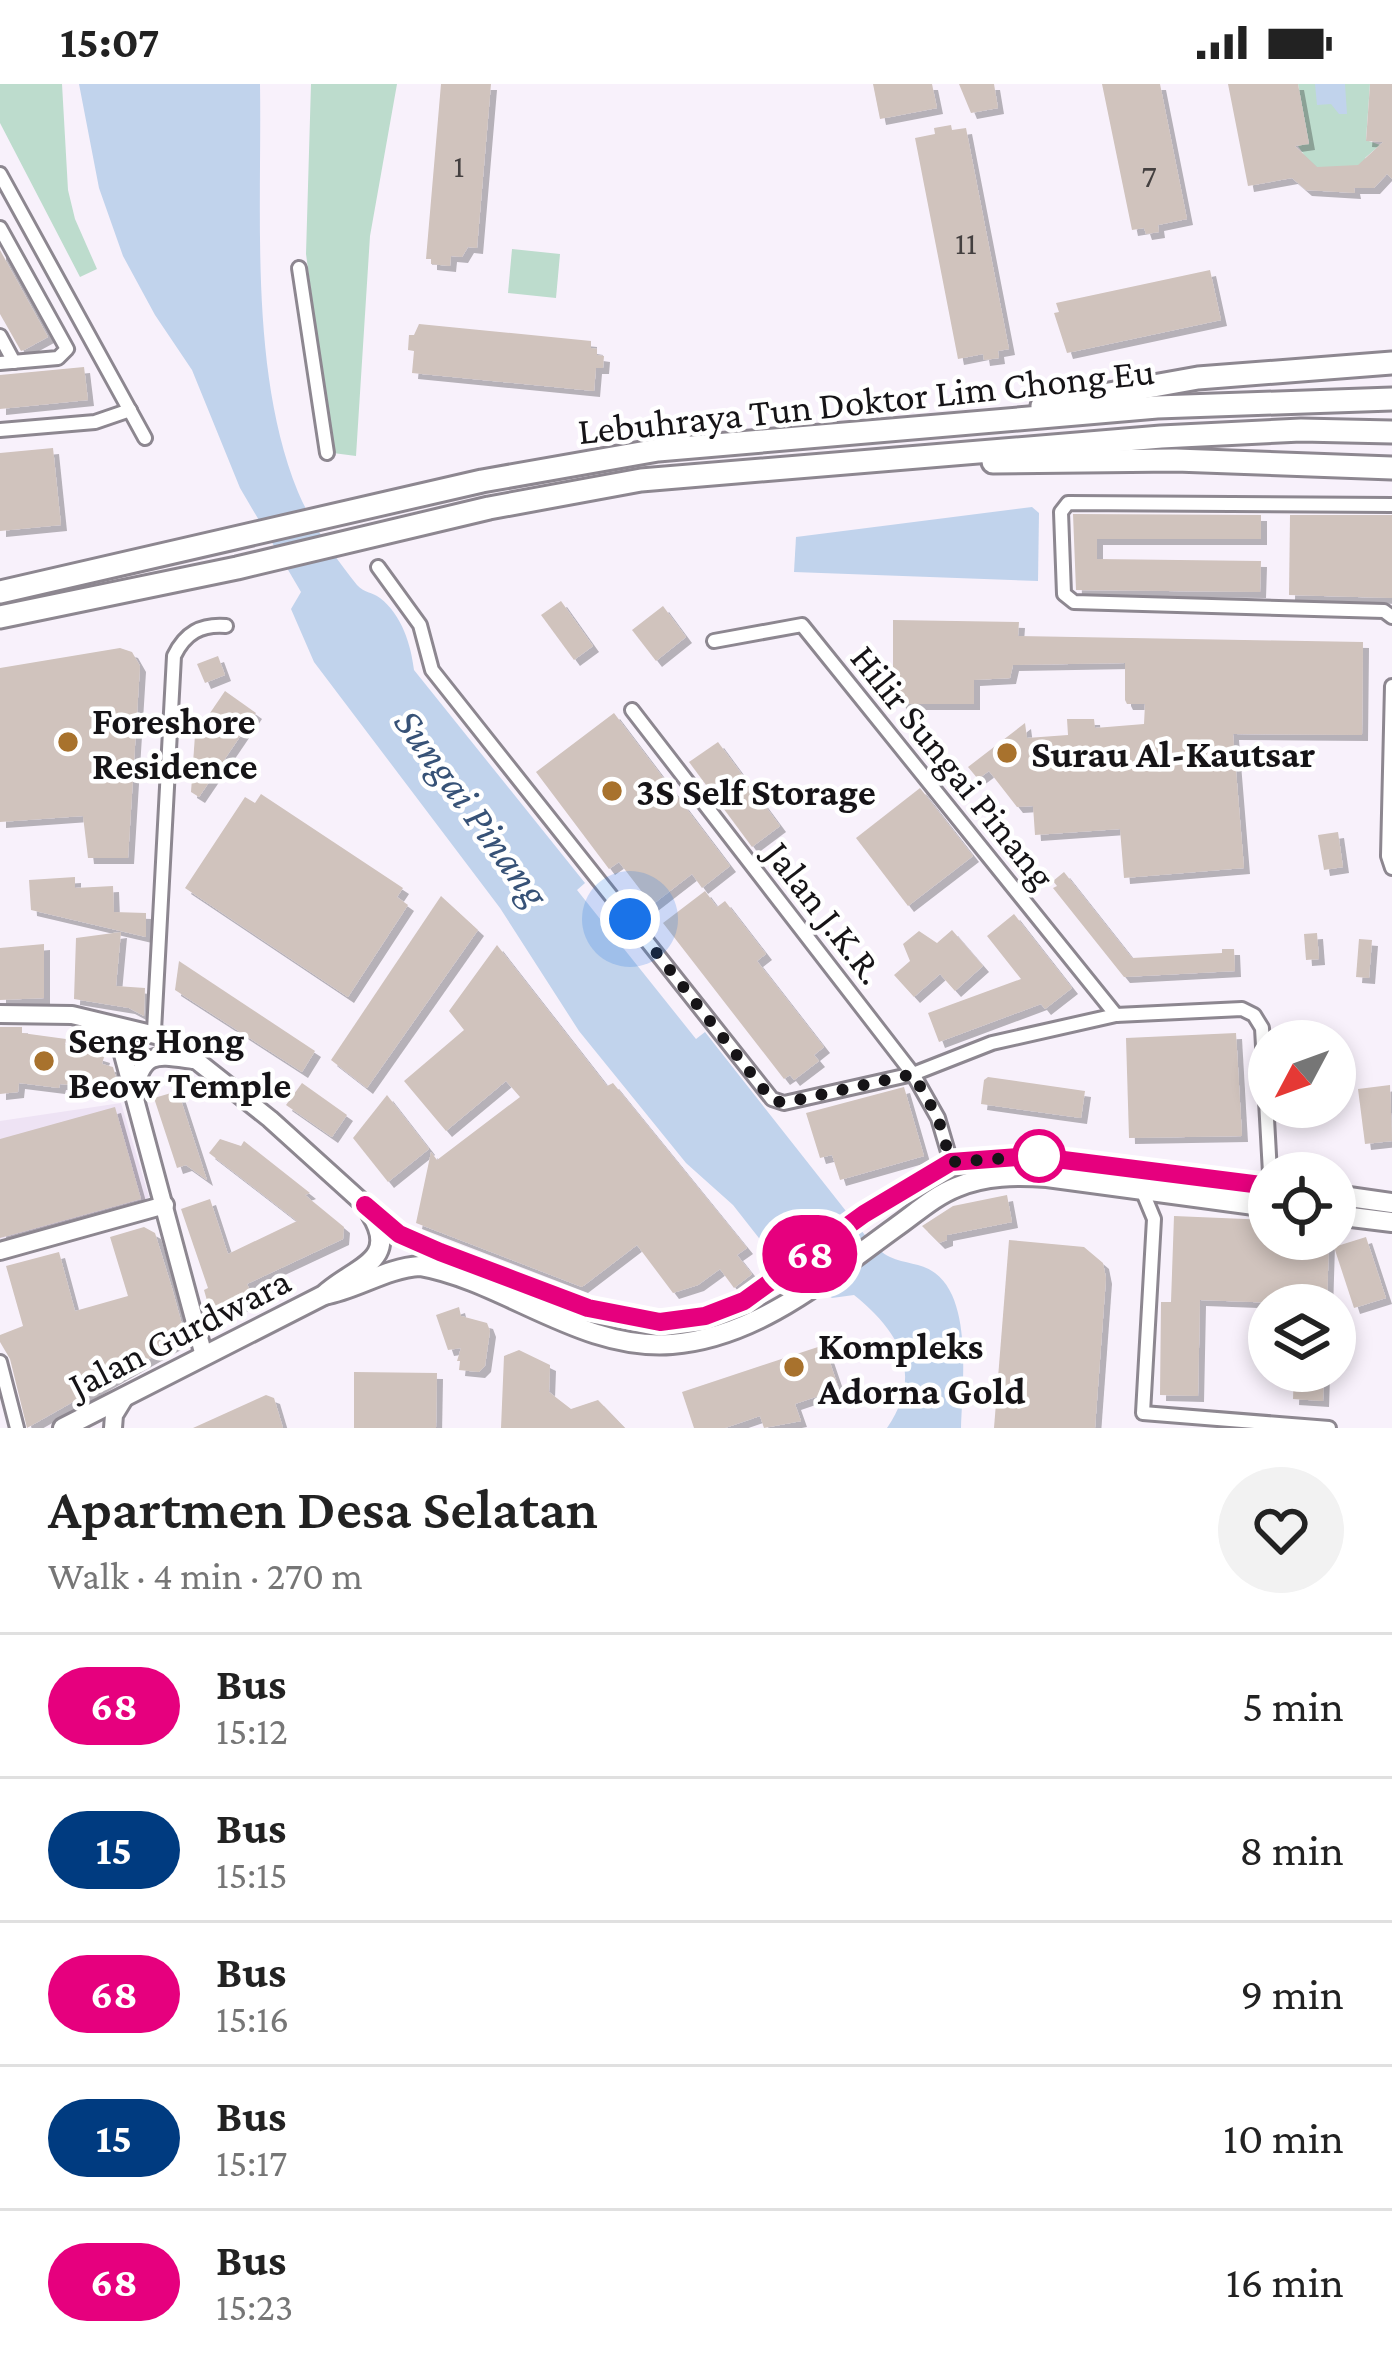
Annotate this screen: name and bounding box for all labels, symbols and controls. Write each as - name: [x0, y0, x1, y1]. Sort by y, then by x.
- text: 15:07: [60, 17, 159, 67]
- house number: 1: [454, 147, 464, 184]
- house number: 7: [1141, 157, 1157, 194]
- house number: 11: [955, 224, 977, 261]
- street label: Lebuhraya Tun Doktor Lim Chong Eu: [576, 349, 1157, 453]
- street label: Hilir Sungai Pinang: [842, 636, 1065, 897]
- place label: Foreshore Residence: [92, 699, 258, 787]
- water label: Sungai Pinang: [385, 699, 561, 916]
- marker: Foreshore Residence: [55, 729, 81, 755]
- place label: Surau Al-Kautsar: [1031, 732, 1316, 775]
- marker: Surau Al-Kautsar: [994, 740, 1020, 766]
- place label: 3S Self Storage: [636, 770, 876, 813]
- marker: 3S Self Storage: [599, 778, 625, 804]
- street label: Jalan J.K.R.: [755, 830, 894, 992]
- your location: [600, 889, 660, 949]
- place label: Seng Hong Beow Temple: [68, 1018, 292, 1106]
- north arrow: [1248, 1020, 1356, 1128]
- map controls: [1248, 1020, 1356, 1392]
- marker: Seng Hong Beow Temple: [31, 1048, 57, 1074]
- unlabelled marker: [1014, 1131, 1064, 1181]
- button: locate: [1248, 1152, 1356, 1260]
- line badge: 68: [756, 1215, 864, 1293]
- text: 68: [786, 1230, 834, 1277]
- street label: Jalan Gurdwara: [59, 1258, 297, 1408]
- button: layers: [1248, 1284, 1356, 1392]
- place label: Kompleks Adorna Gold: [817, 1324, 1025, 1412]
- marker: Kompleks Adorna Gold: [781, 1354, 807, 1380]
- button: heart: [1218, 1467, 1344, 1593]
- text: Apartmen Desa Selatan: [48, 1477, 598, 1540]
- text: Walk · 4 min · 270 m: [48, 1554, 363, 1597]
- text: Bus: [216, 1659, 286, 1709]
- text: 5 min: [1242, 1681, 1344, 1731]
- text: 68: [90, 1682, 138, 1729]
- text: 15:12: [216, 1709, 288, 1752]
- text: Bus: [216, 1803, 286, 1853]
- text: 8 min: [1239, 1825, 1344, 1875]
- text: 15: [96, 1826, 132, 1873]
- text: 15:15: [216, 1853, 288, 1896]
- text: Bus: [216, 1947, 286, 1997]
- text: 9 min: [1241, 1969, 1344, 2019]
- text: 68: [90, 1970, 138, 2017]
- text: 15:16: [216, 1997, 289, 2040]
- text: Bus: [216, 2091, 286, 2141]
- text: 10 min: [1223, 2113, 1344, 2163]
- text: 15: [96, 2114, 132, 2161]
- text: 15:17: [216, 2141, 287, 2184]
- text: Bus: [216, 2235, 286, 2285]
- text: 16 min: [1226, 2257, 1344, 2307]
- text: 68: [90, 2258, 138, 2305]
- text: 15:23: [216, 2285, 293, 2328]

